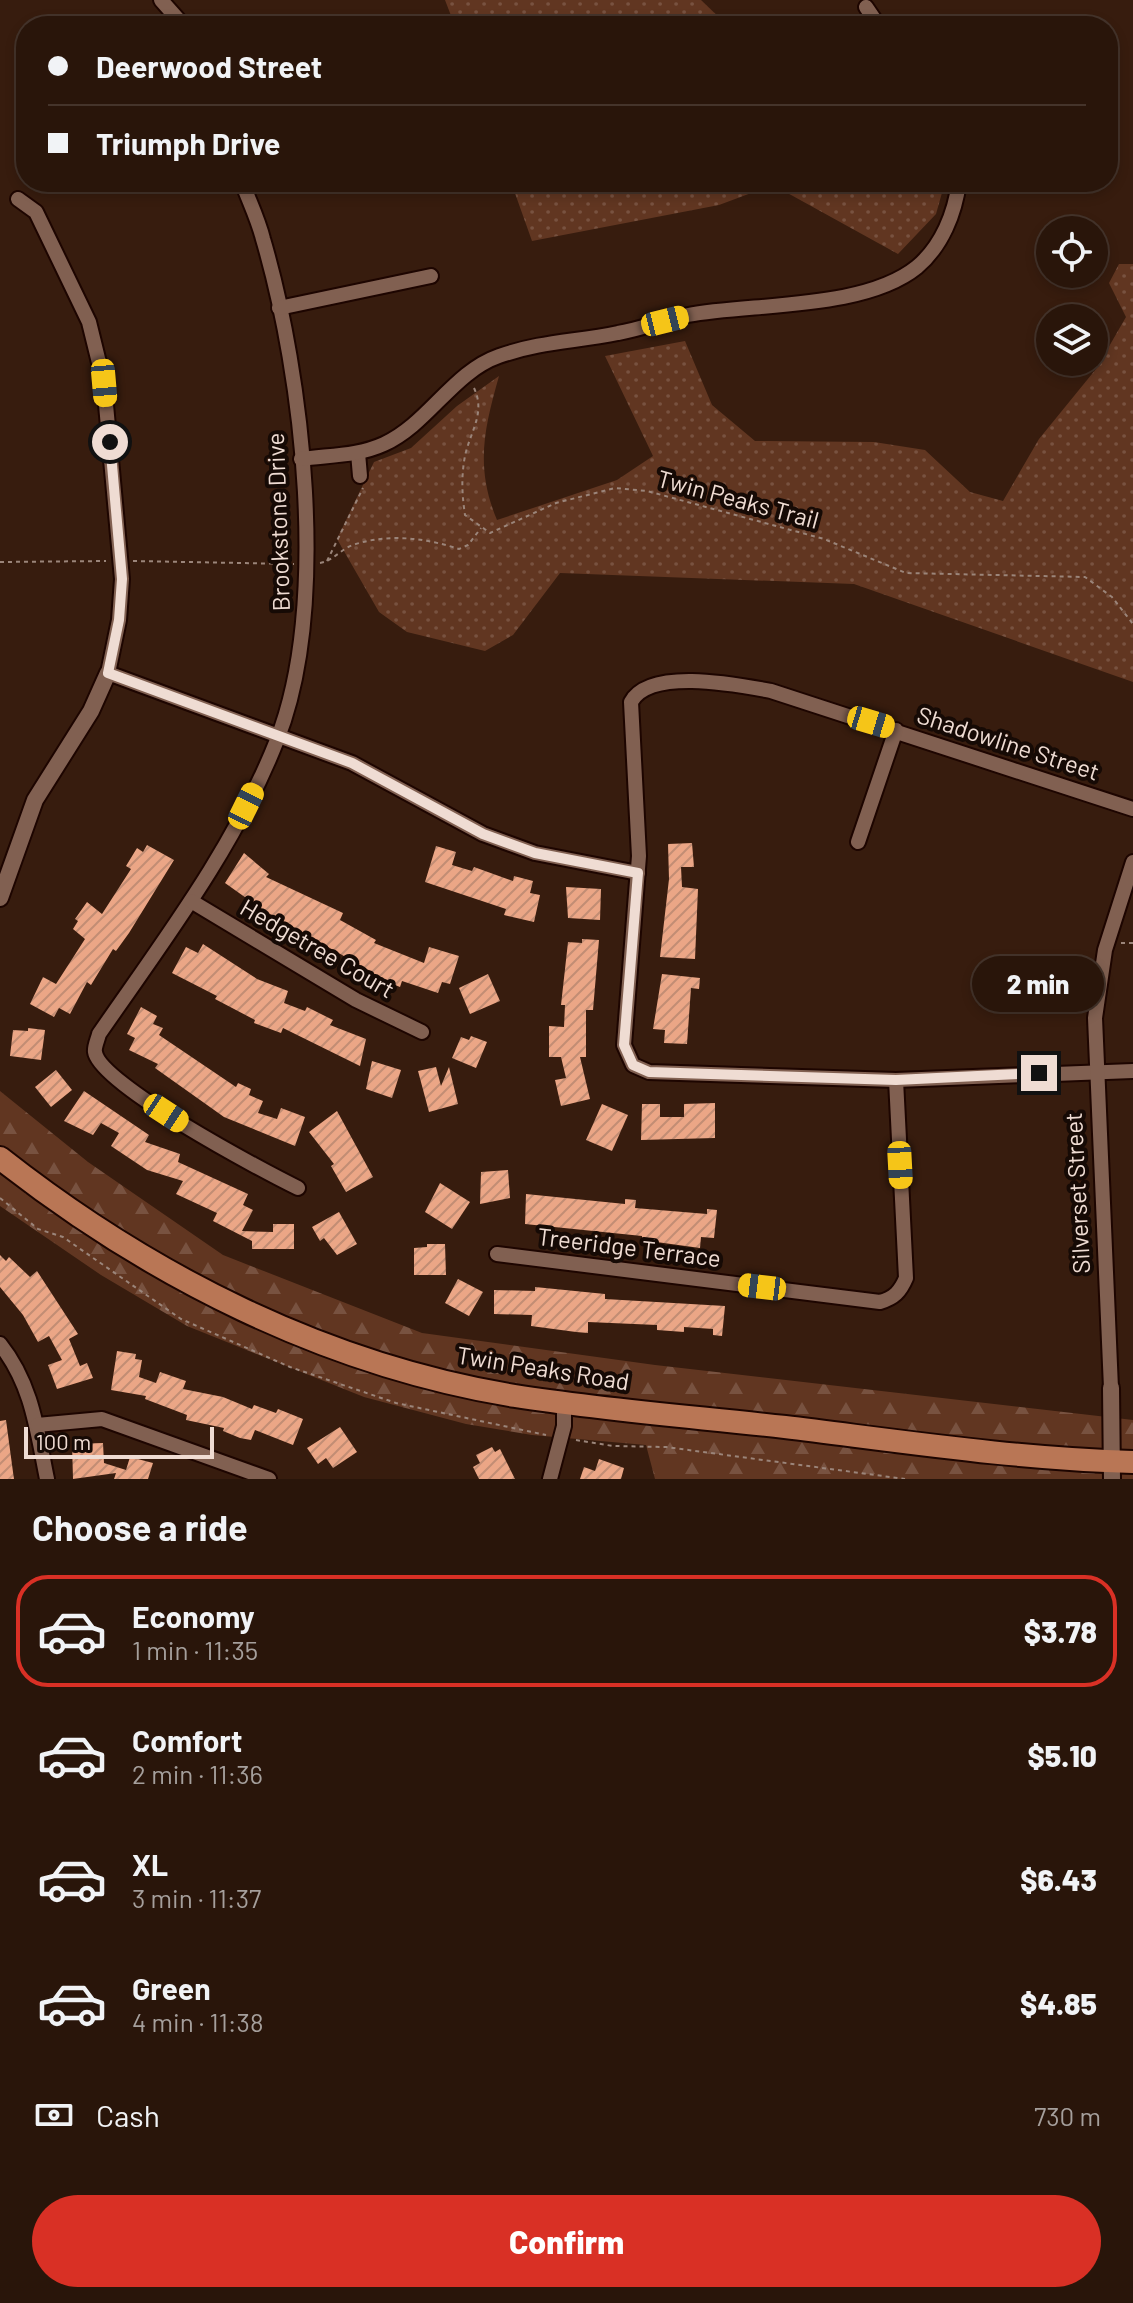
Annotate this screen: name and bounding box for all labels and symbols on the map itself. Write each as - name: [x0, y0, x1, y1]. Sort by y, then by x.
- car: [639, 304, 691, 338]
- car: [90, 358, 118, 408]
- route start: [92, 424, 128, 460]
- street label: Brookstone Drive: [260, 432, 295, 612]
- street label: Twin Peaks Trail: [654, 463, 822, 534]
- street label: Shadowline Street: [914, 699, 1103, 786]
- car: [845, 704, 897, 740]
- car: [225, 779, 267, 833]
- street label: Hedgetree Court: [236, 892, 400, 1004]
- callout: 2 min: [973, 957, 1105, 1013]
- route end: [1021, 1055, 1057, 1091]
- car: [139, 1090, 193, 1136]
- street label: Silverset Street: [1058, 1112, 1095, 1274]
- car: [887, 1140, 913, 1190]
- street label: Treeridge Terrace: [536, 1221, 723, 1272]
- car: [737, 1272, 787, 1302]
- street label: Twin Peaks Road: [455, 1340, 631, 1395]
- scale bar: [24, 1423, 214, 1459]

